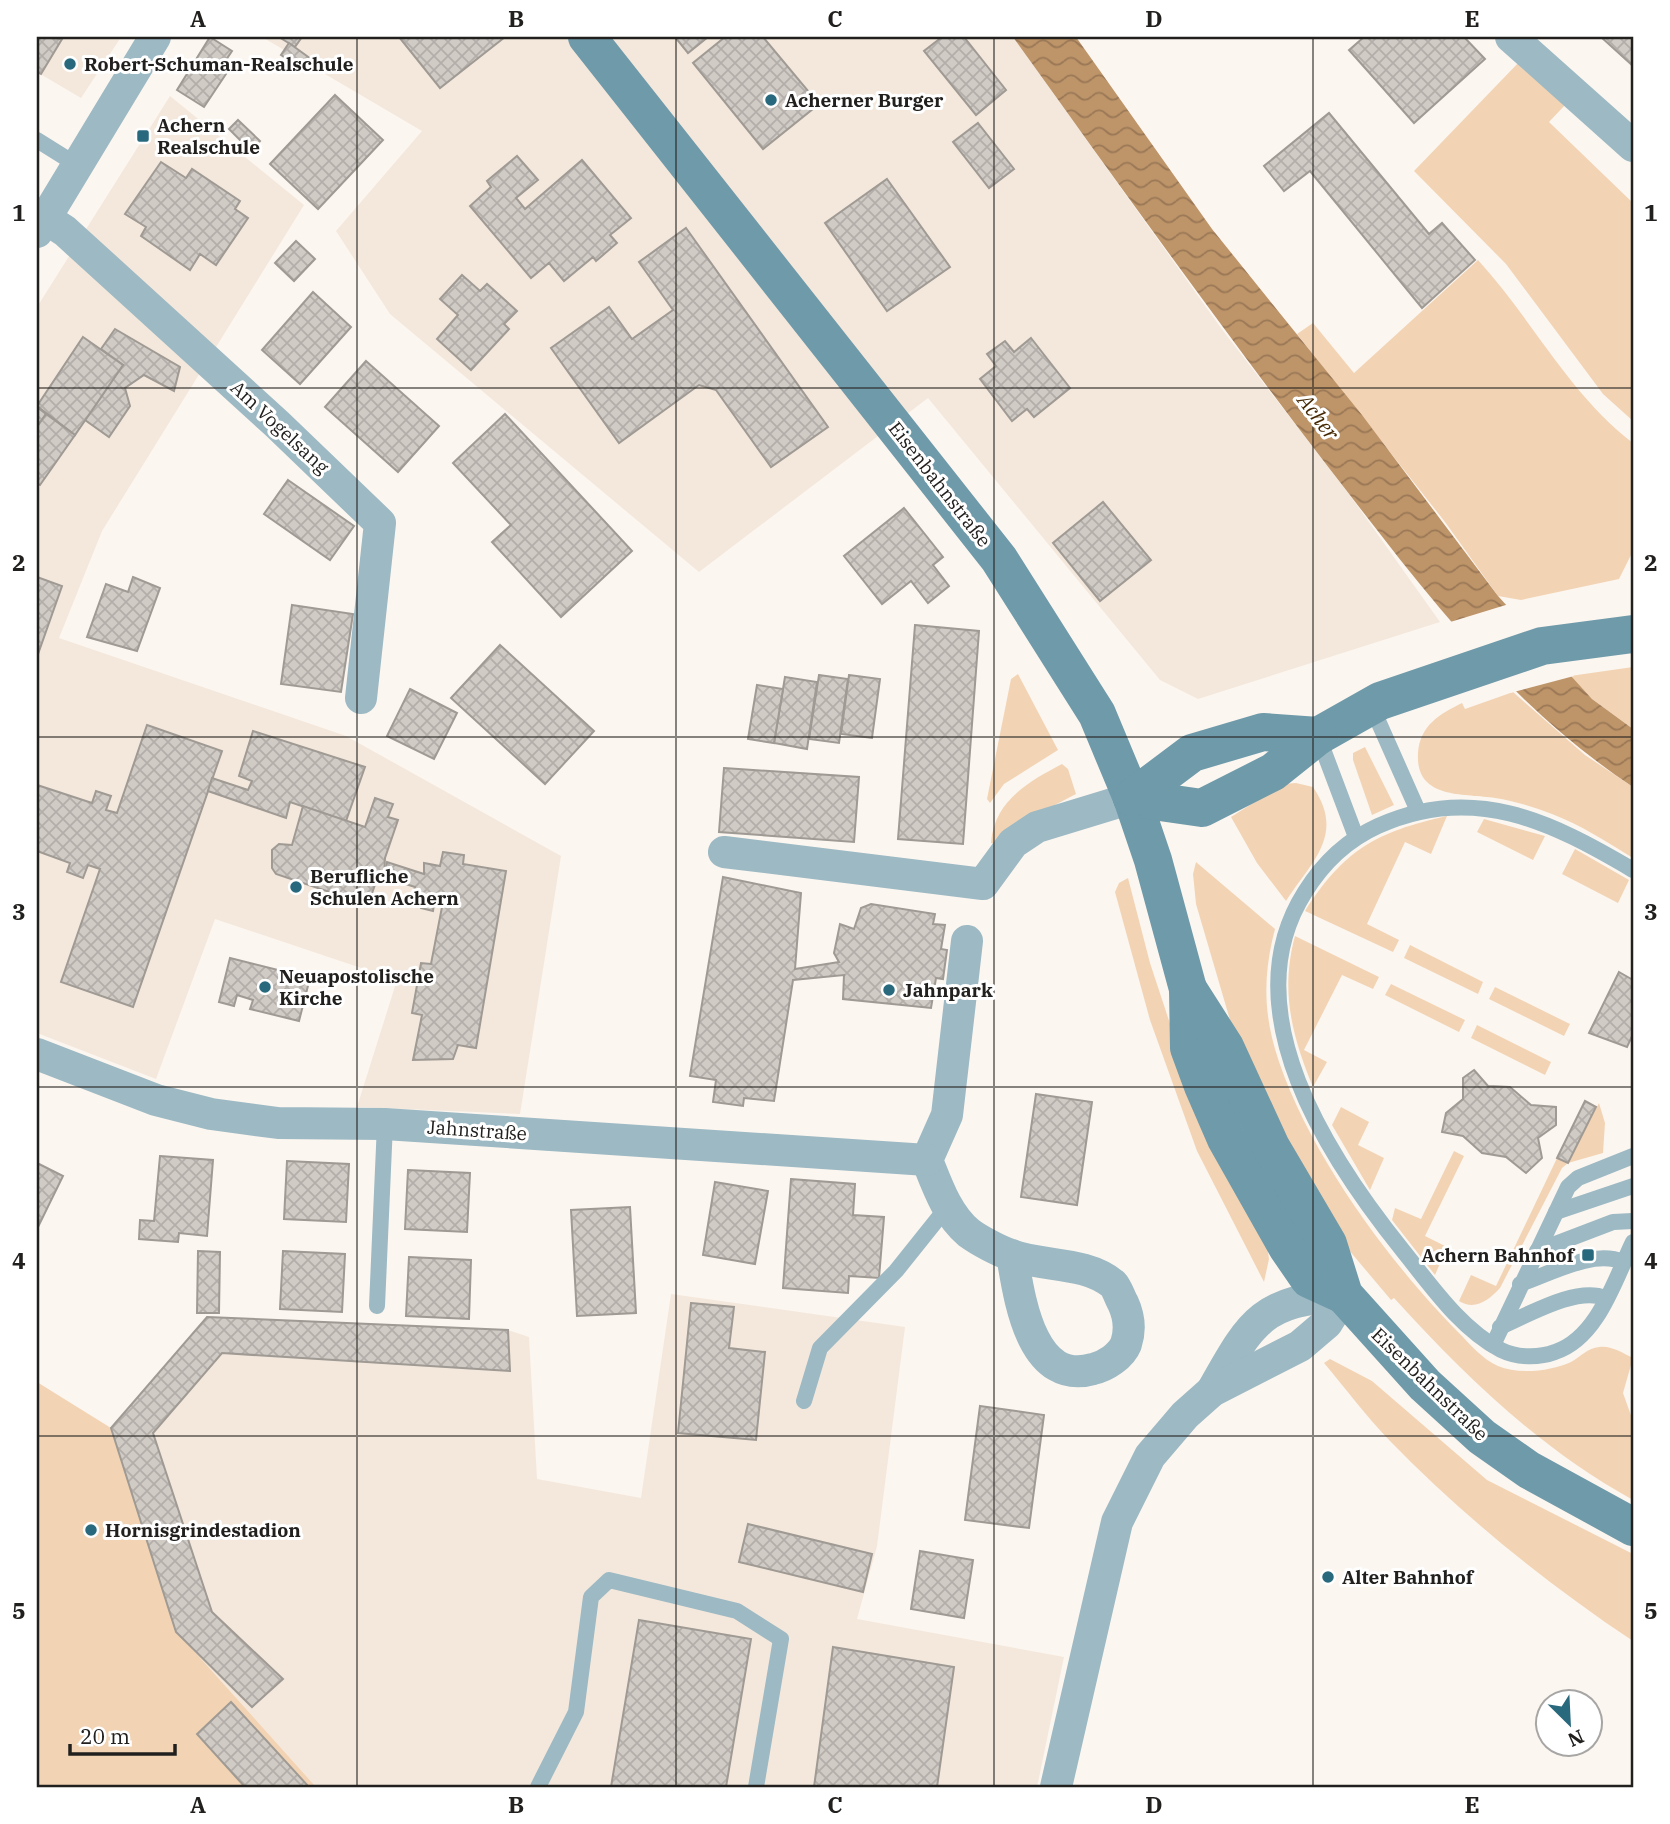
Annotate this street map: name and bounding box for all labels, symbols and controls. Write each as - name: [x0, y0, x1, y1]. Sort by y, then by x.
- text: A: [190, 3, 206, 33]
- text: B: [508, 3, 524, 33]
- text: C: [827, 3, 843, 33]
- text: D: [1145, 3, 1163, 33]
- text: E: [1464, 3, 1480, 33]
- place label: Robert-Schuman-Realschule: [84, 52, 354, 76]
- marker: Robert-Schuman-Realschule: [62, 56, 78, 72]
- place label: Acherner Burger: [785, 88, 944, 112]
- marker: Acherner Burger: [763, 92, 779, 108]
- place label: Achern Realschule: [157, 113, 260, 159]
- marker: Achern Realschule: [135, 128, 151, 144]
- text: 1: [12, 197, 26, 227]
- text: 1: [1644, 197, 1658, 227]
- street label: Am Vogelsang: [226, 375, 335, 479]
- water label: Acher: [1290, 386, 1346, 446]
- street label: Eisenbahnstraße: [884, 416, 996, 552]
- text: 2: [12, 547, 26, 577]
- text: 2: [1644, 547, 1658, 577]
- place label: Berufliche Schulen Achern: [310, 864, 459, 910]
- marker: Berufliche Schulen Achern: [288, 879, 304, 895]
- text: 3: [12, 896, 26, 926]
- text: 3: [1644, 896, 1658, 926]
- place label: Neuapostolische Kirche: [279, 964, 434, 1010]
- place label: Jahnpark: [903, 978, 993, 1002]
- marker: Neuapostolische Kirche: [257, 979, 273, 995]
- marker: Jahnpark: [881, 982, 897, 998]
- street label: Jahnstraße: [426, 1115, 528, 1145]
- place label: Achern Bahnhof: [1421, 1243, 1576, 1267]
- text: 4: [12, 1245, 26, 1275]
- text: 4: [1644, 1245, 1658, 1275]
- marker: Achern Bahnhof: [1580, 1247, 1596, 1263]
- street label: Eisenbahnstraße: [1367, 1322, 1493, 1446]
- place label: Hornisgrindestadion: [105, 1518, 301, 1542]
- marker: Hornisgrindestadion: [83, 1522, 99, 1538]
- place label: Alter Bahnhof: [1342, 1565, 1475, 1589]
- marker: Alter Bahnhof: [1320, 1569, 1336, 1585]
- text: 5: [12, 1595, 26, 1625]
- text: 5: [1644, 1595, 1658, 1625]
- north arrow: [1534, 1688, 1604, 1758]
- scale bar: [70, 1712, 175, 1756]
- text: 20 m: [80, 1722, 130, 1750]
- text: N: [1564, 1725, 1588, 1753]
- text: A: [190, 1789, 206, 1819]
- text: B: [508, 1789, 524, 1819]
- text: C: [827, 1789, 843, 1819]
- text: D: [1145, 1789, 1163, 1819]
- text: E: [1464, 1789, 1480, 1819]

